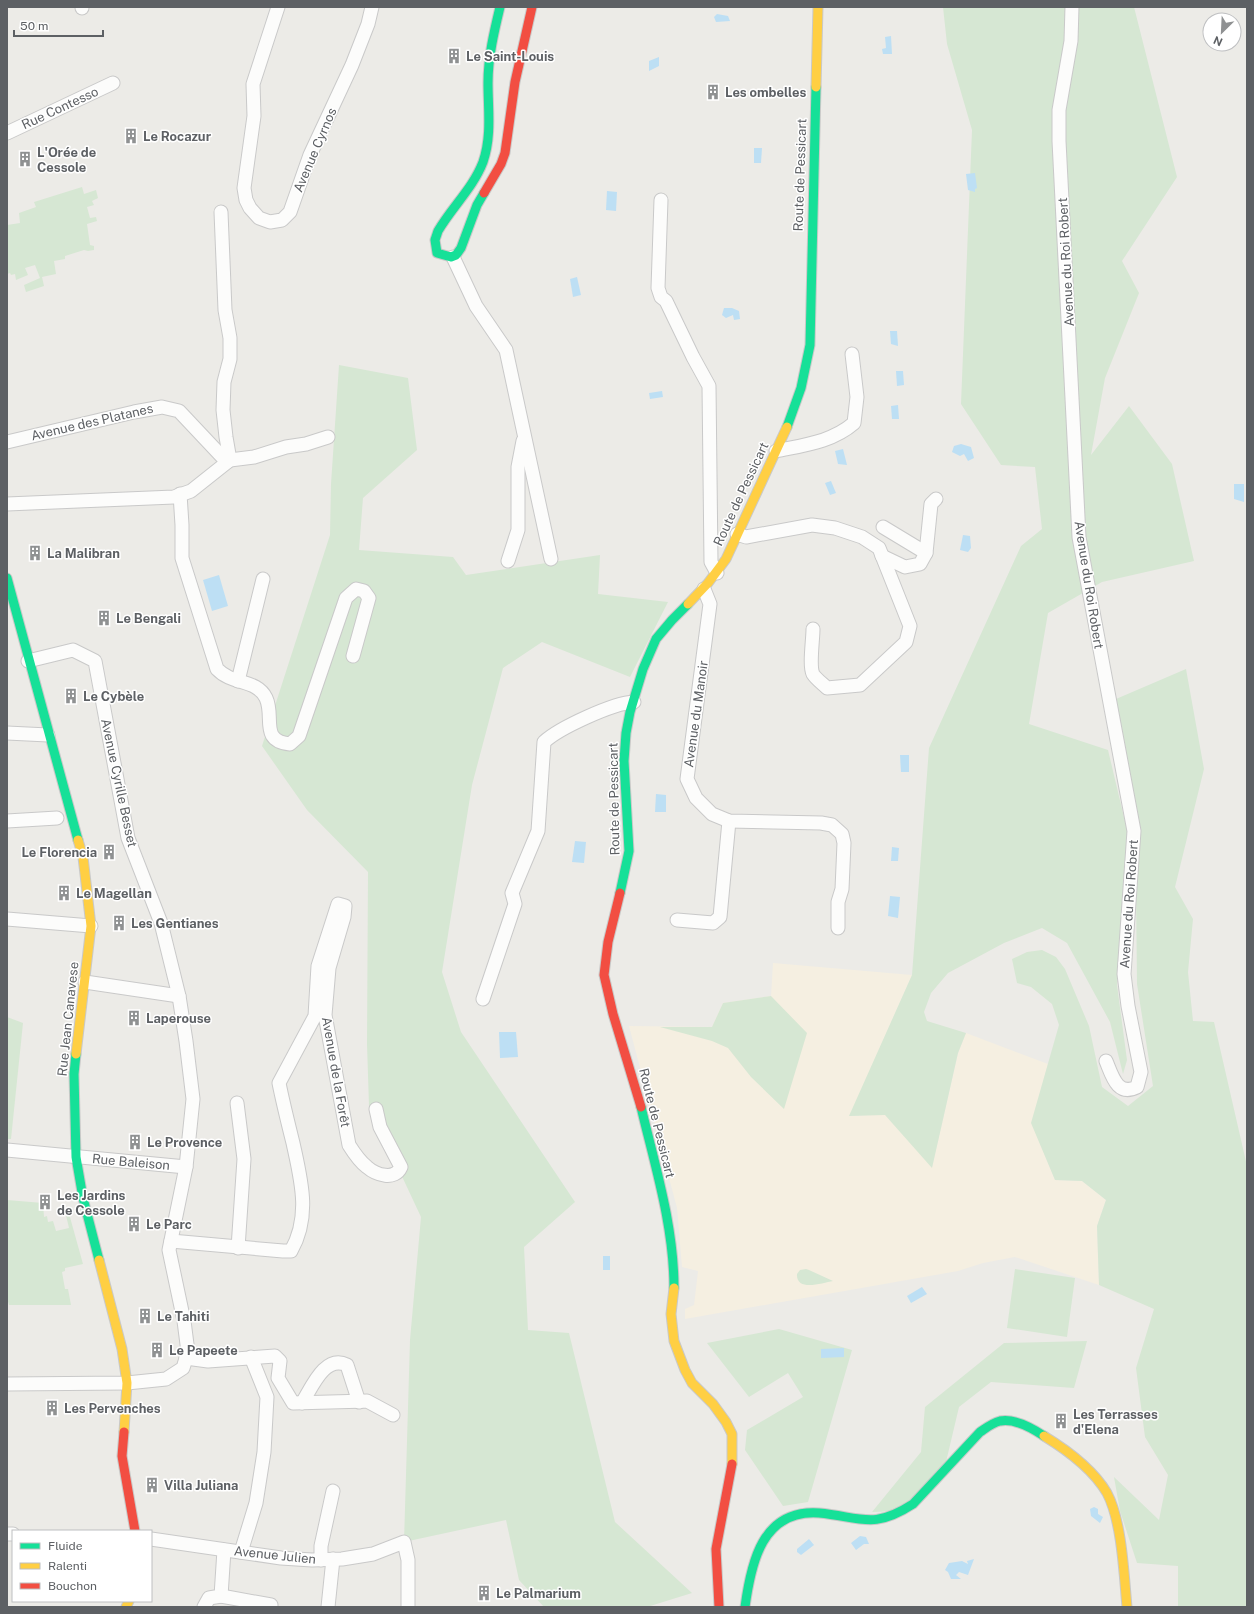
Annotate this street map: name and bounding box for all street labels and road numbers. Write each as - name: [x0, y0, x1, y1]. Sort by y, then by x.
- street label: Rue Contesso: [19, 84, 101, 132]
- street label: Avenue Cyrnos: [290, 106, 340, 194]
- street label: Route de Pessicart: [791, 118, 809, 232]
- street label: Avenue du Roi Robert: [1055, 197, 1077, 327]
- street label: Avenue des Platanes: [29, 401, 155, 443]
- street label: Route de Pessicart: [710, 440, 772, 548]
- street label: Avenue du Roi Robert: [1071, 520, 1107, 650]
- street label: Avenue du Manoir: [681, 660, 711, 768]
- street label: Avenue Cyrille Besset: [98, 717, 140, 849]
- street label: Route de Pessicart: [606, 743, 622, 855]
- street label: Avenue du Roi Robert: [1117, 839, 1141, 969]
- street label: Rue Jean Canavese: [55, 961, 81, 1077]
- street label: Avenue de la Forêt: [319, 1016, 353, 1128]
- street label: Route de Pessicart: [636, 1066, 678, 1180]
- street label: Rue Baleison: [91, 1151, 171, 1173]
- street label: Avenue Julien: [233, 1543, 317, 1567]

